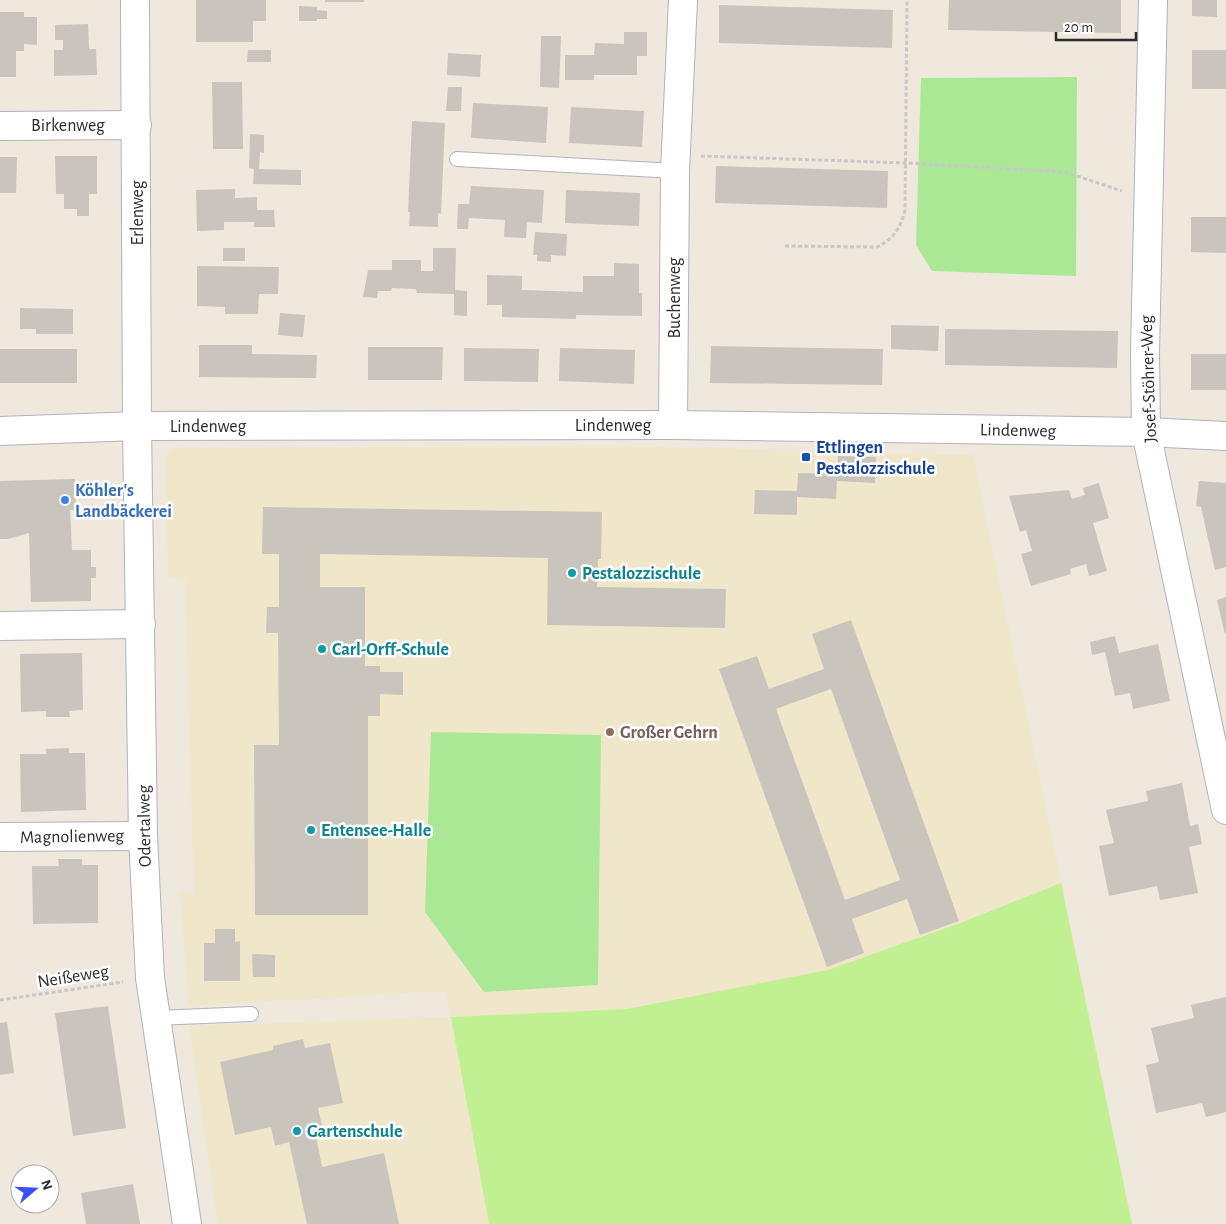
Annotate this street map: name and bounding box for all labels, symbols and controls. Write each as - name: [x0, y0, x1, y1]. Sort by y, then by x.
- scale bar: [1056, 10, 1136, 42]
- text: 20 m: [1064, 20, 1093, 35]
- street label: Birkenweg: [31, 117, 105, 135]
- street label: Erlenweg: [129, 180, 147, 245]
- street label: Buchenweg: [666, 257, 684, 339]
- street label: Josef-Stöhrer-Weg: [1138, 315, 1160, 443]
- street label: Lindenweg: [575, 417, 651, 435]
- street label: Lindenweg: [170, 418, 246, 436]
- street label: Lindenweg: [980, 421, 1057, 441]
- place label: Ettlingen Pestalozzischule: [816, 439, 935, 478]
- marker: Ettlingen Pestalozzischule: [800, 451, 812, 463]
- place label: Köhler's Landbäckerei: [75, 482, 172, 521]
- marker: Köhler's Landbäckerei: [59, 494, 71, 506]
- place label: Pestalozzischule: [582, 565, 701, 583]
- marker: Pestalozzischule: [566, 567, 578, 579]
- place label: Carl-Orff-Schule: [332, 641, 449, 659]
- marker: Carl-Orff-Schule: [316, 643, 328, 655]
- place label: Großer Gehrn: [620, 724, 718, 742]
- marker: Großer Gehrn: [604, 726, 616, 738]
- street label: Odertalweg: [135, 785, 155, 867]
- place label: Entensee-Halle: [321, 822, 431, 840]
- marker: Entensee-Halle: [305, 824, 317, 836]
- street label: Magnolienweg: [20, 827, 124, 847]
- street label: Neißeweg: [36, 962, 110, 991]
- place label: Gartenschule: [307, 1123, 402, 1141]
- marker: Gartenschule: [291, 1125, 303, 1137]
- north arrow: [10, 1164, 60, 1214]
- text: N: [38, 1178, 55, 1192]

